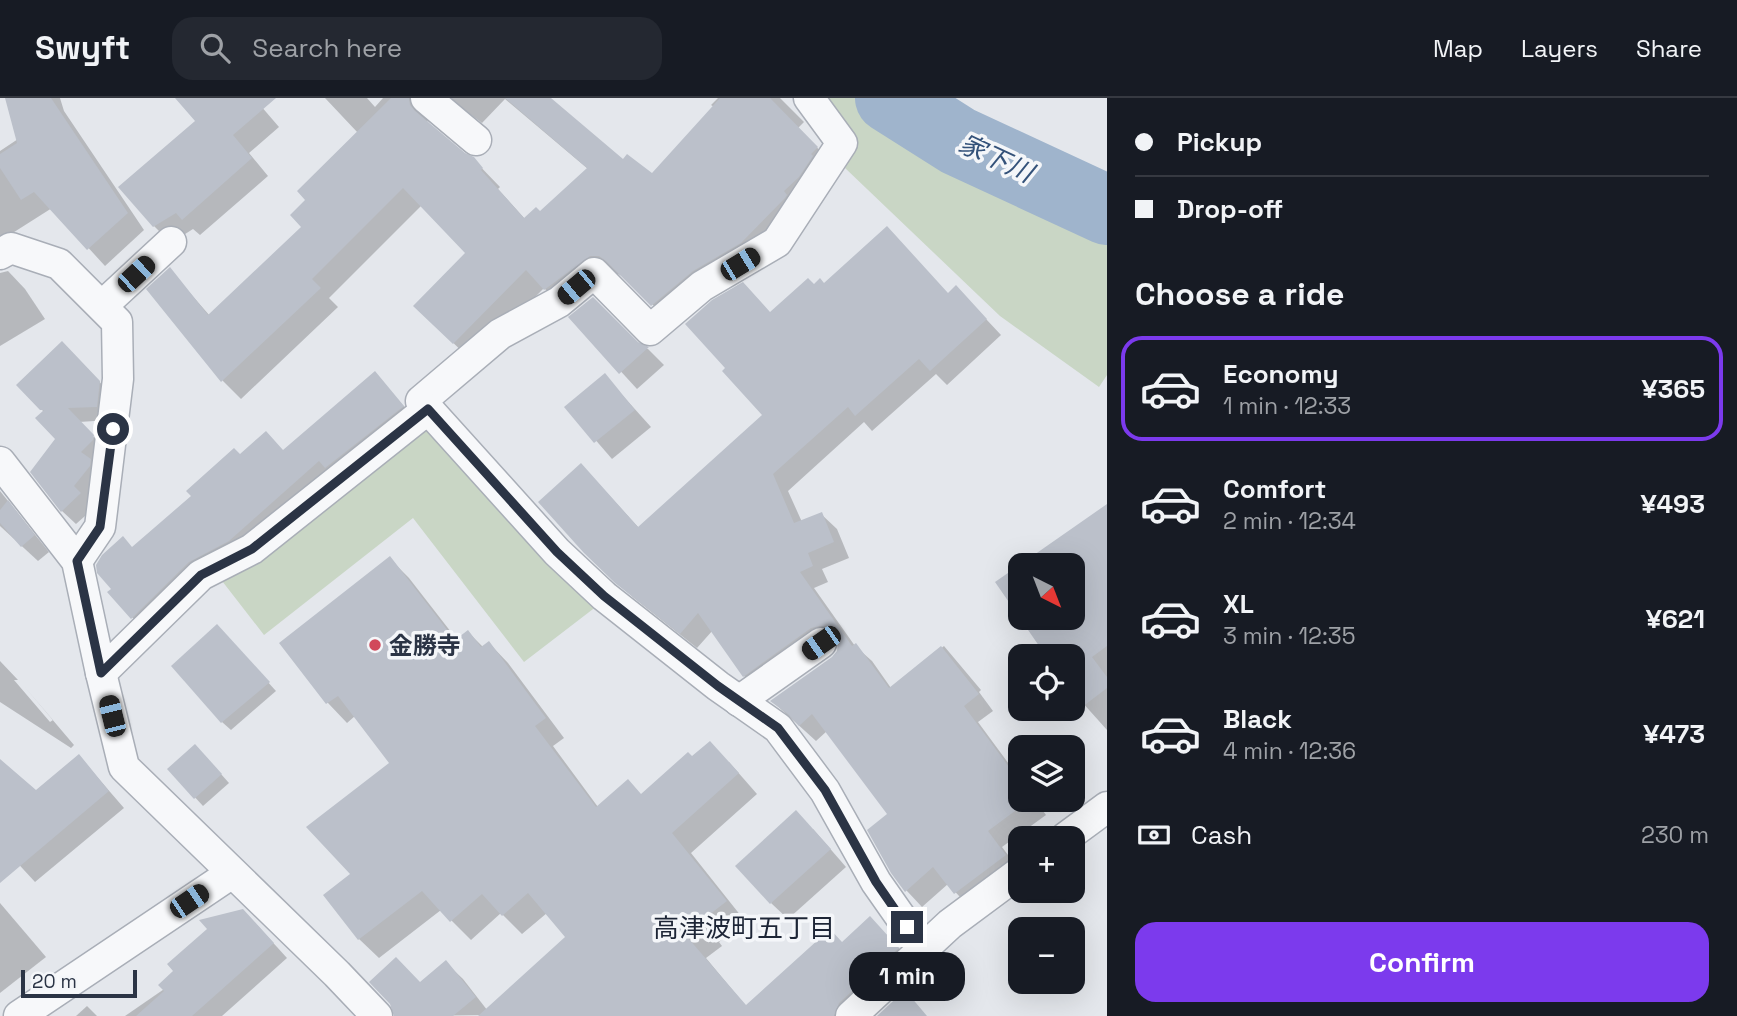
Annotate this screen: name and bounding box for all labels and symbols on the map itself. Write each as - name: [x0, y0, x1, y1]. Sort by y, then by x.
- water label: 家下川: [953, 126, 1041, 191]
- car: [717, 244, 764, 284]
- car: [114, 252, 159, 296]
- car: [554, 265, 599, 309]
- route start: [97, 413, 129, 445]
- north arrow: [1008, 553, 1085, 630]
- car: [798, 622, 845, 664]
- place label: 金勝寺: [389, 630, 461, 661]
- marker: 金勝寺: [367, 637, 383, 653]
- car: [97, 693, 128, 739]
- car: [166, 881, 213, 921]
- district label: 高津波町五丁目: [653, 911, 835, 945]
- route end: [891, 911, 923, 943]
- callout: 1 min: [849, 952, 965, 1001]
- scale bar: [21, 967, 136, 999]

